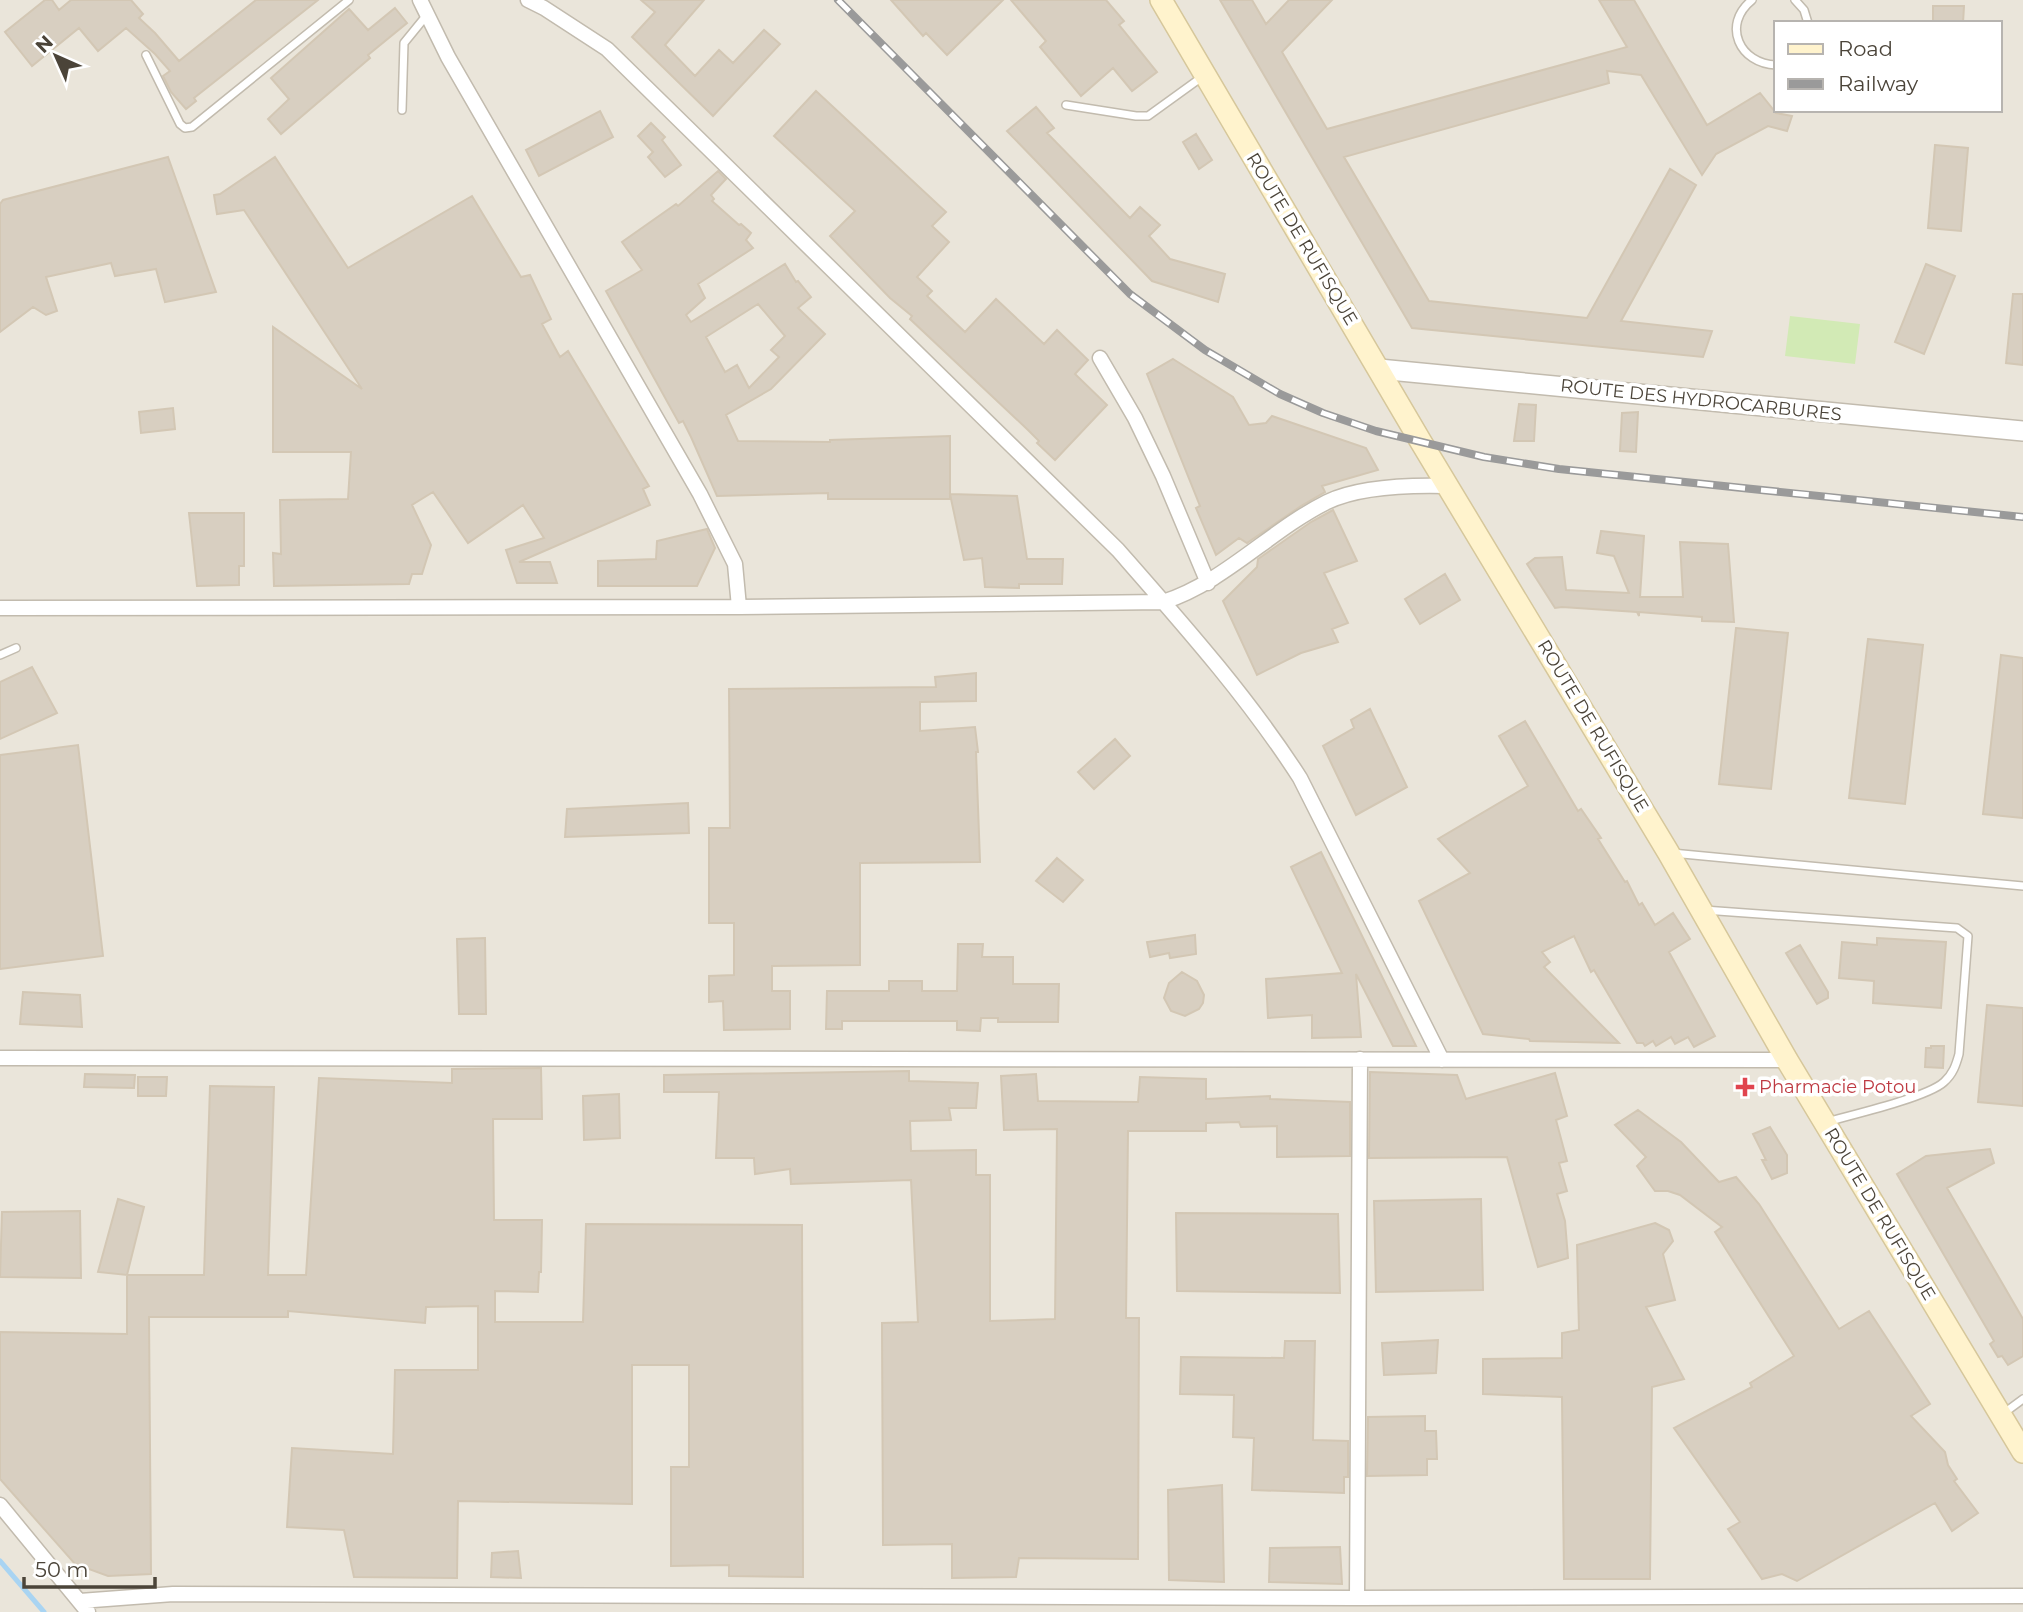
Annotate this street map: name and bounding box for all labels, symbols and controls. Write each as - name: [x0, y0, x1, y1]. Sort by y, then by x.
- north arrow: [21, 21, 91, 91]
- legend: [1774, 21, 2002, 112]
- text: N: [31, 31, 58, 58]
- text: Road: [1838, 36, 1893, 61]
- text: Railway: [1838, 71, 1919, 96]
- street label: ROUTE DE RUFISQUE: [1242, 149, 1362, 329]
- street label: ROUTE DES HYDROCARBURES: [1559, 374, 1843, 426]
- street label: ROUTE DE RUFISQUE: [1533, 636, 1653, 816]
- place label: Pharmacie Potou: [1759, 1076, 1916, 1098]
- marker: Pharmacie Potou: [1737, 1079, 1753, 1095]
- street label: ROUTE DE RUFISQUE: [1820, 1124, 1940, 1304]
- scale bar: [24, 1546, 156, 1590]
- text: 50 m: [35, 1557, 89, 1582]

